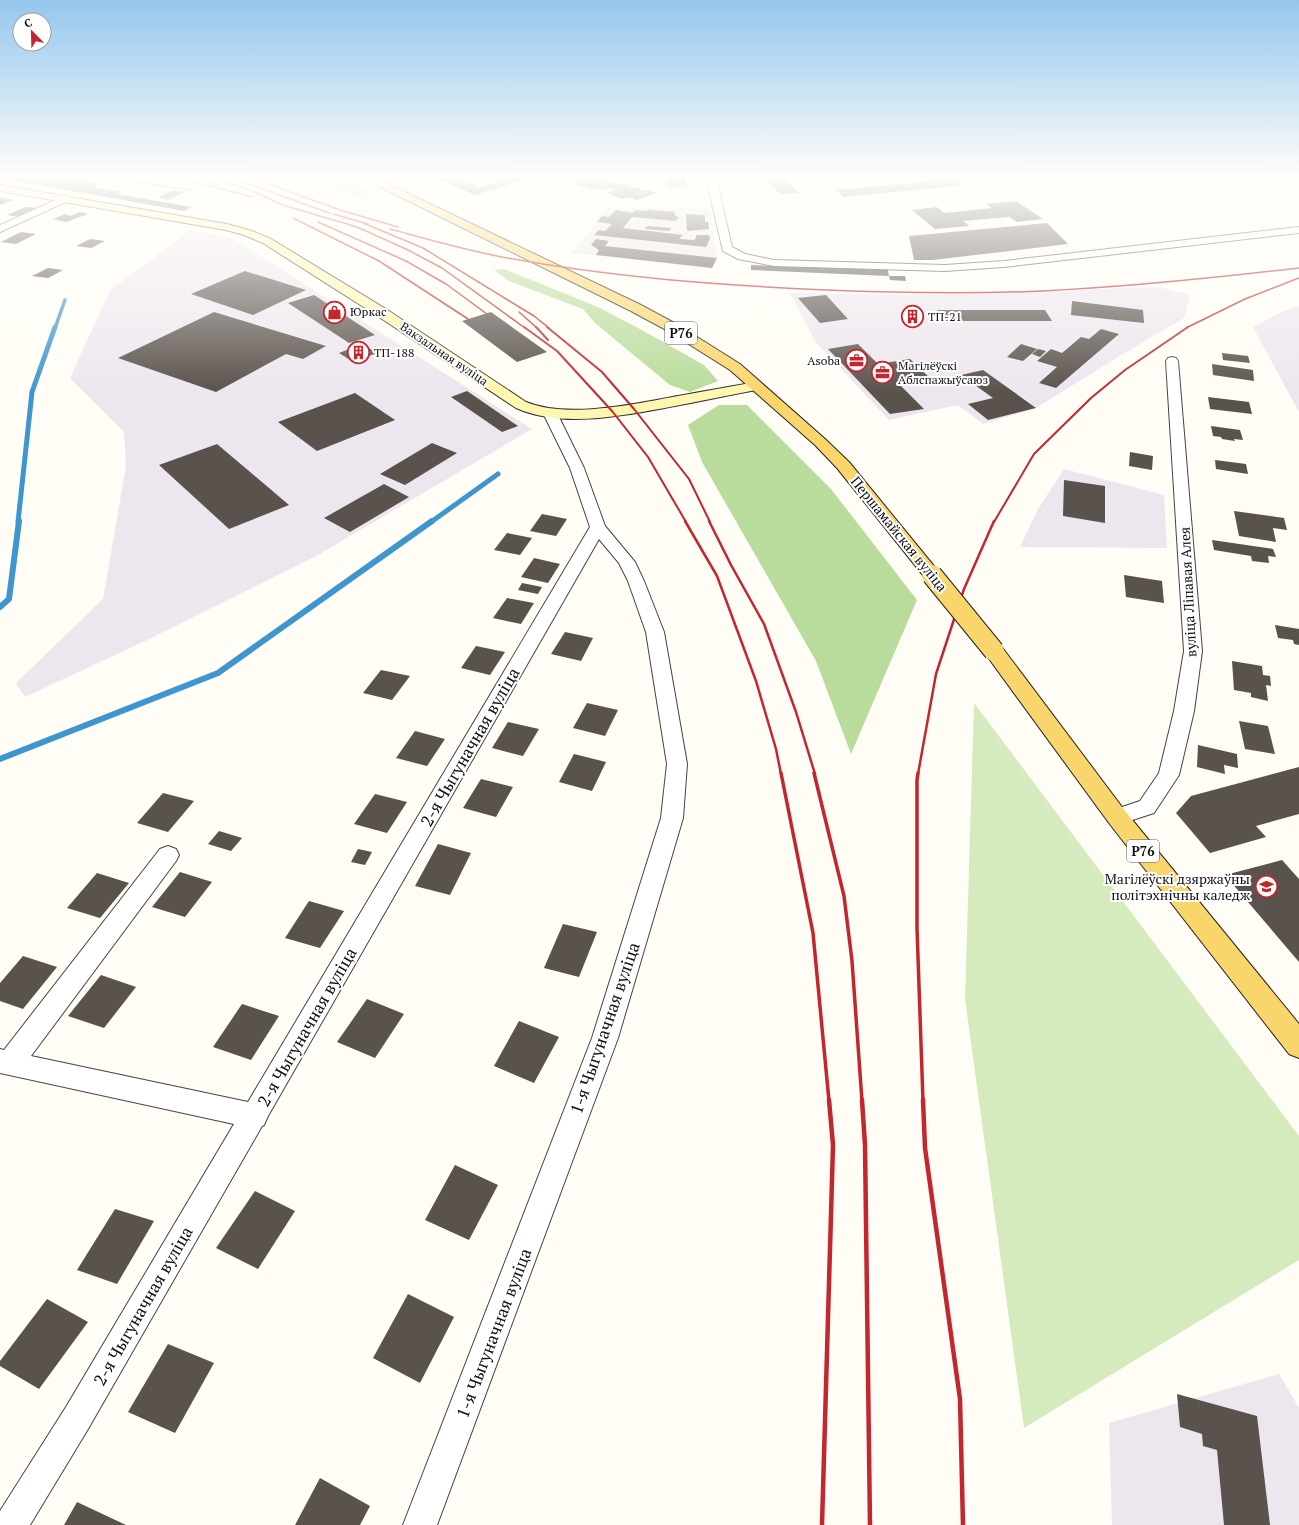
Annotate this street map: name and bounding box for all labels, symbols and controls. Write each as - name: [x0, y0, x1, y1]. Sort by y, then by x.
- north arrow: [12, 12, 52, 52]
- text: С: [22, 15, 34, 31]
- shop icon: Юркас: [321, 299, 347, 325]
- place label: Юркас: [350, 304, 387, 319]
- building icon: ТП-21: [900, 304, 926, 330]
- place label: ТП-21: [928, 309, 962, 324]
- street label: Вакзальная вуліца: [398, 319, 491, 389]
- road number: Р76: [665, 322, 697, 344]
- building icon: ТП-188: [345, 340, 371, 366]
- place label: ТП-188: [374, 345, 414, 360]
- office icon: Asoba: [843, 348, 869, 374]
- place label: Asoba: [807, 353, 840, 368]
- place label: Магілёўскі Аблспажыўсаюз: [898, 358, 989, 387]
- office icon: Магілёўскі Аблспажыўсаюз: [869, 360, 895, 386]
- street label: Першамайская вуліца: [847, 472, 952, 595]
- street label: вуліца Ліпавая Алея: [1175, 526, 1200, 658]
- street label: 2-я Чыгуначная вуліца: [415, 663, 525, 830]
- road number: Р76: [1127, 840, 1159, 862]
- place label: Магілёўскі дзяржаўны політэхнічны каледж: [1105, 869, 1251, 904]
- school or university icon: Магілёўскі дзяржаўны політэхнічны каледж: [1253, 874, 1279, 900]
- street label: 1-я Чыгуначная вуліца: [564, 939, 645, 1117]
- street label: 2-я Чыгуначная вуліца: [252, 943, 362, 1110]
- street label: 2-я Чыгуначная вуліца: [88, 1222, 198, 1389]
- street label: 1-я Чыгуначная вуліца: [451, 1244, 537, 1421]

